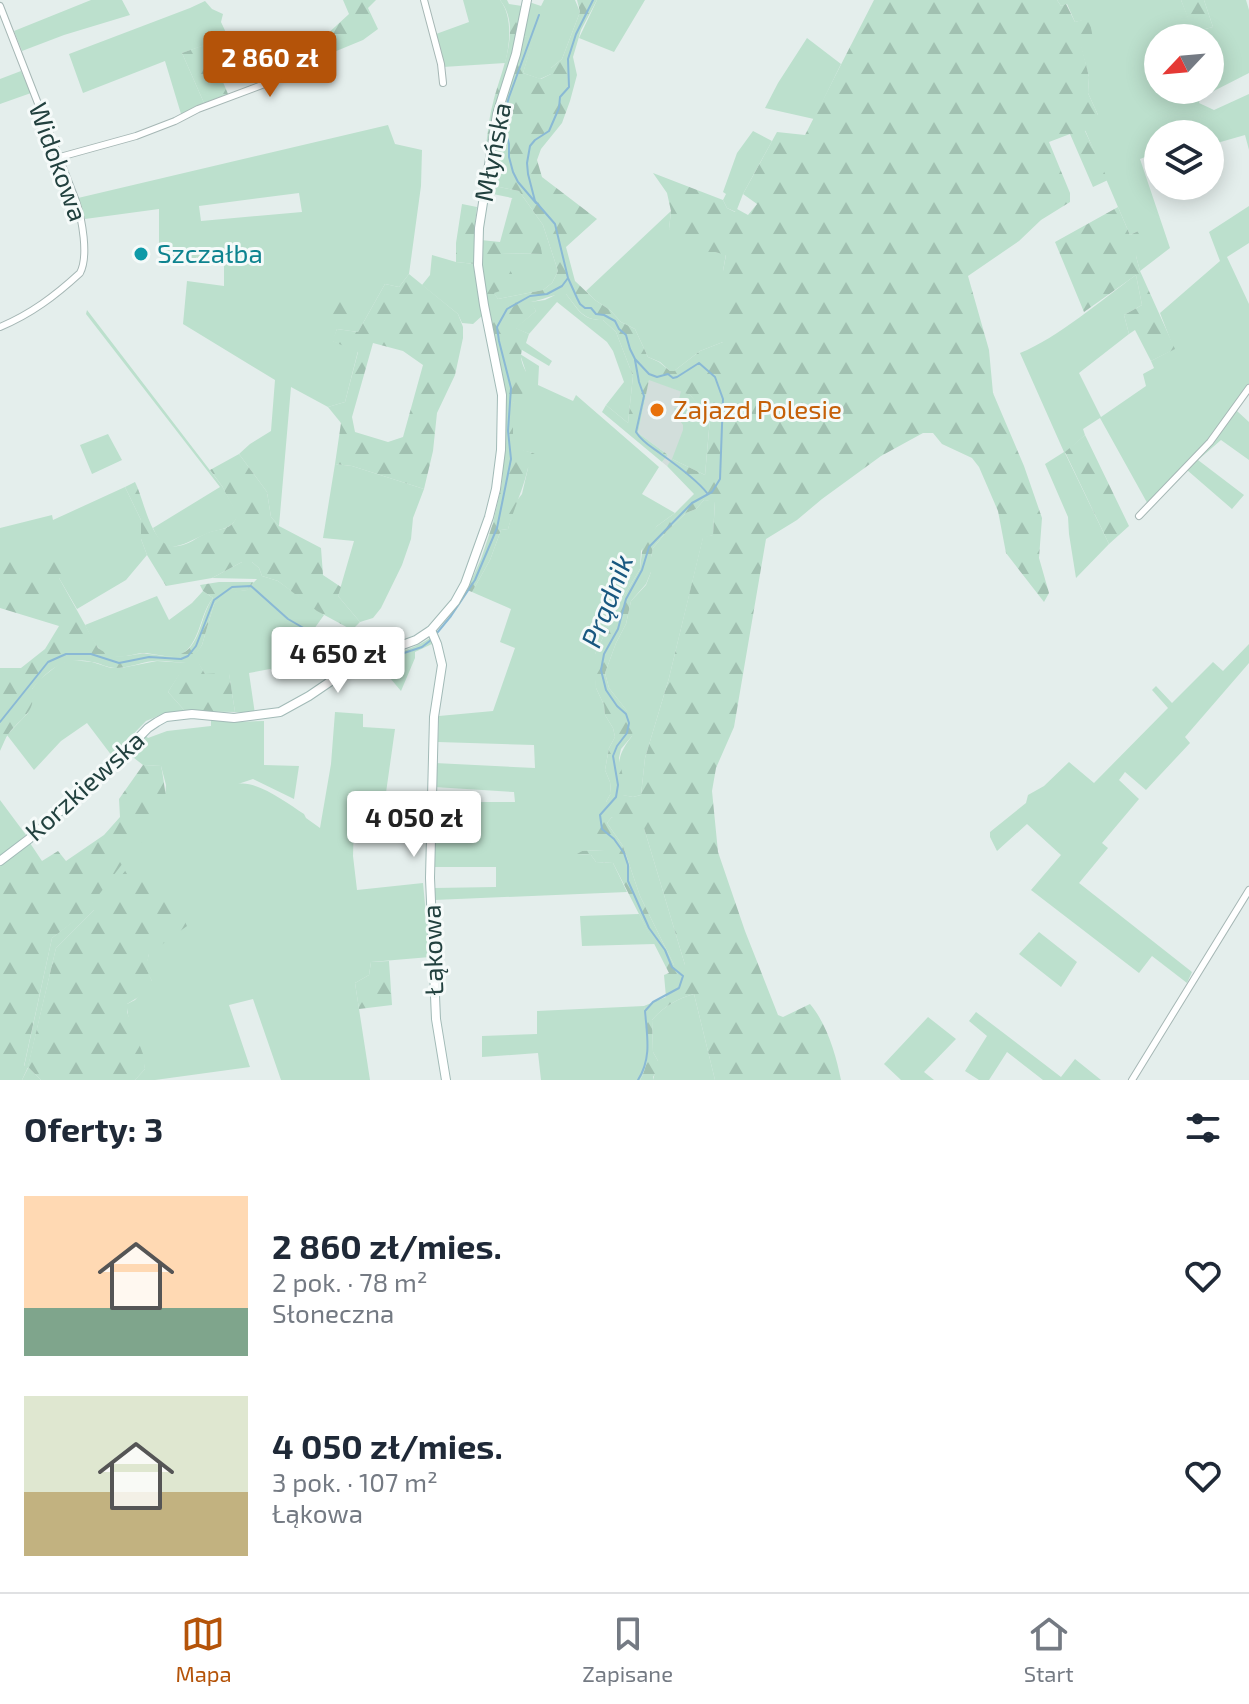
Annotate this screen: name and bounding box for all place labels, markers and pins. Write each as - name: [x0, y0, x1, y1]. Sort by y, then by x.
- pin: 2 860 zł: [187, 31, 353, 99]
- place label: Szczałba: [157, 237, 263, 268]
- marker: Szczałba: [132, 245, 150, 263]
- place label: Zajazd Polesie: [673, 393, 842, 424]
- marker: Zajazd Polesie: [648, 401, 666, 419]
- pin: 4 650 zł: [255, 627, 421, 695]
- pin: 4 050 zł: [331, 791, 497, 859]

